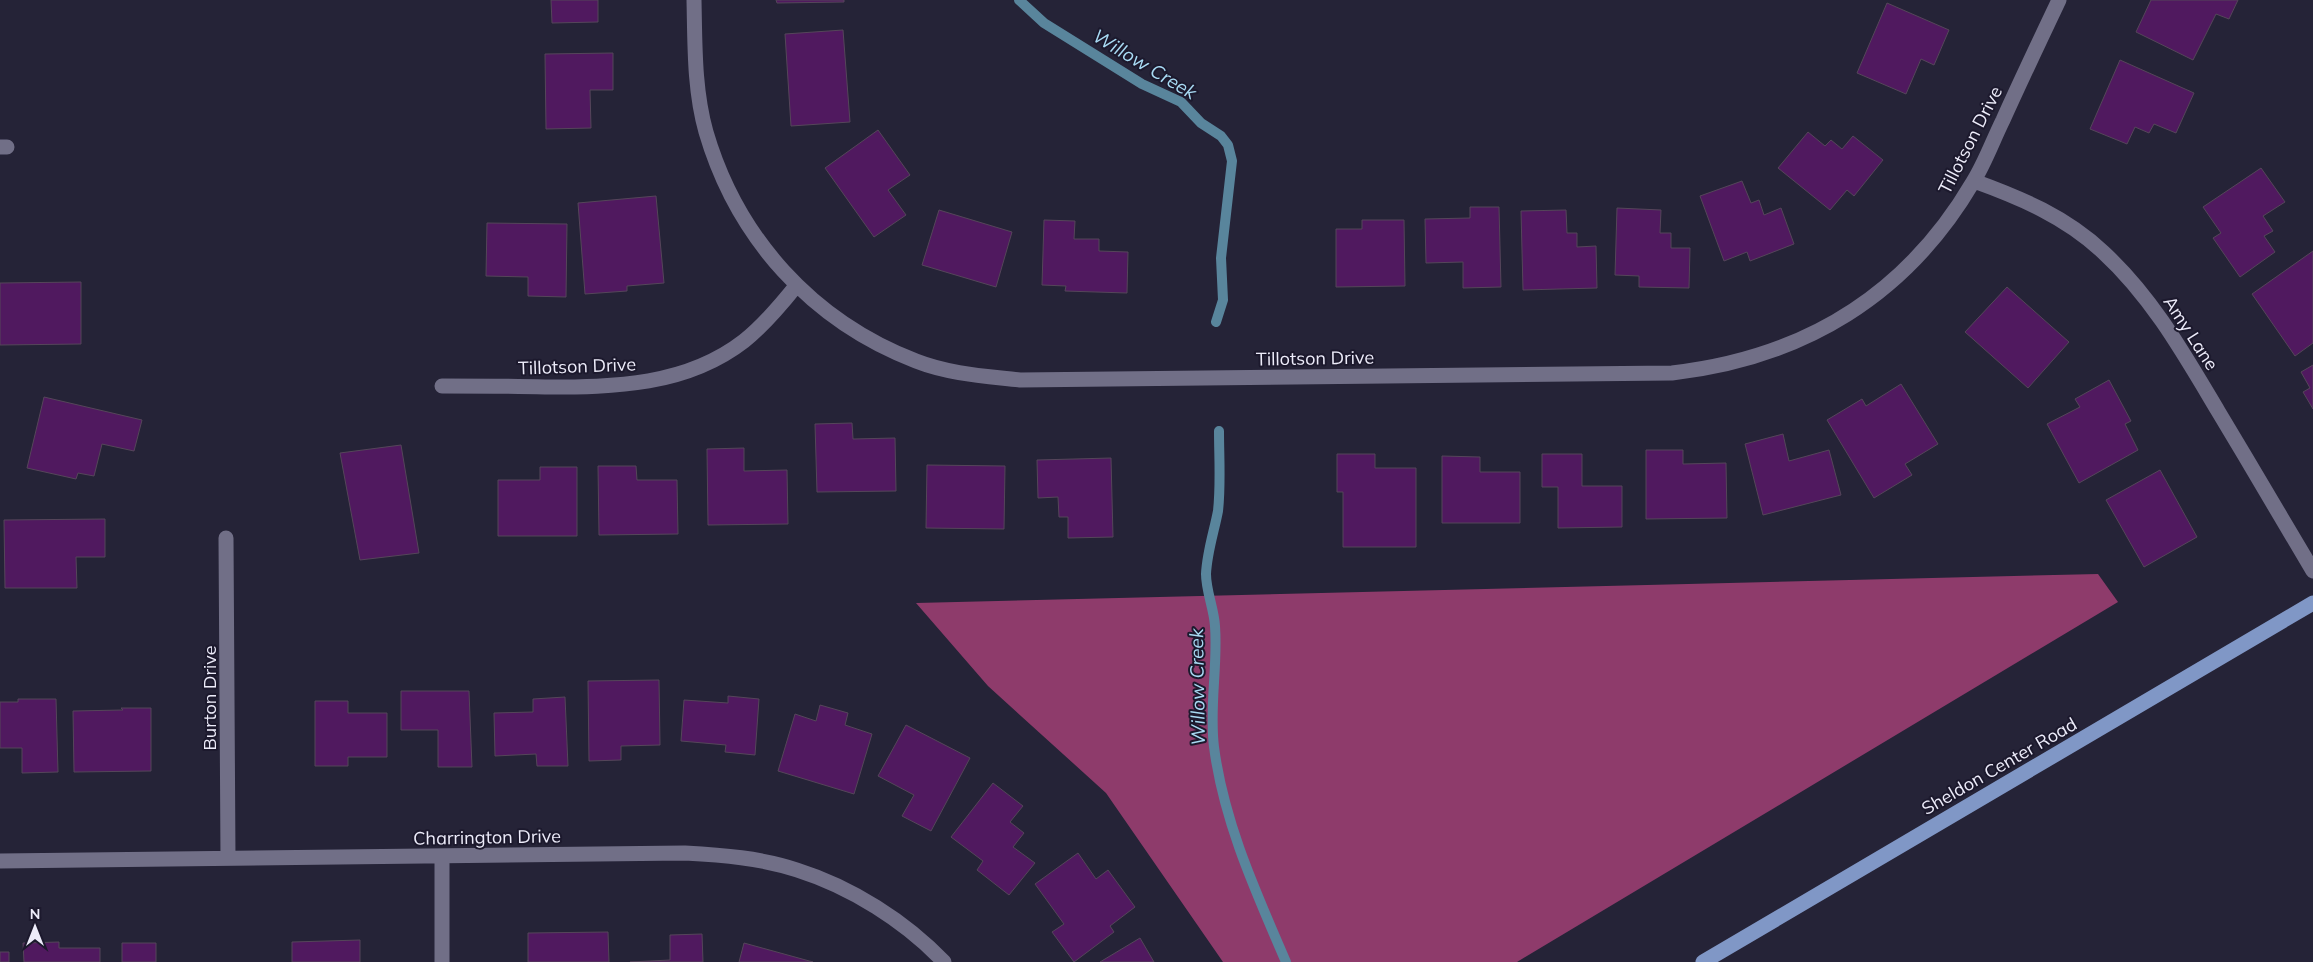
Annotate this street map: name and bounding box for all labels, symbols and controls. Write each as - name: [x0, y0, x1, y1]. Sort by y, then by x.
- water label: Willow Creek: [1089, 24, 1202, 105]
- street label: Tillotson Drive: [1933, 82, 2007, 198]
- street label: Amy Lane: [2158, 291, 2224, 375]
- street label: Tillotson Drive: [1256, 345, 1374, 371]
- street label: Tillotson Drive: [518, 352, 636, 380]
- water label: Willow Creek: [1184, 627, 1210, 746]
- street label: Burton Drive: [198, 646, 221, 750]
- street label: Sheldon Center Road: [1917, 712, 2081, 820]
- street label: Charrington Drive: [413, 824, 561, 850]
- north arrow: [10, 902, 60, 952]
- text: N: [30, 905, 40, 923]

